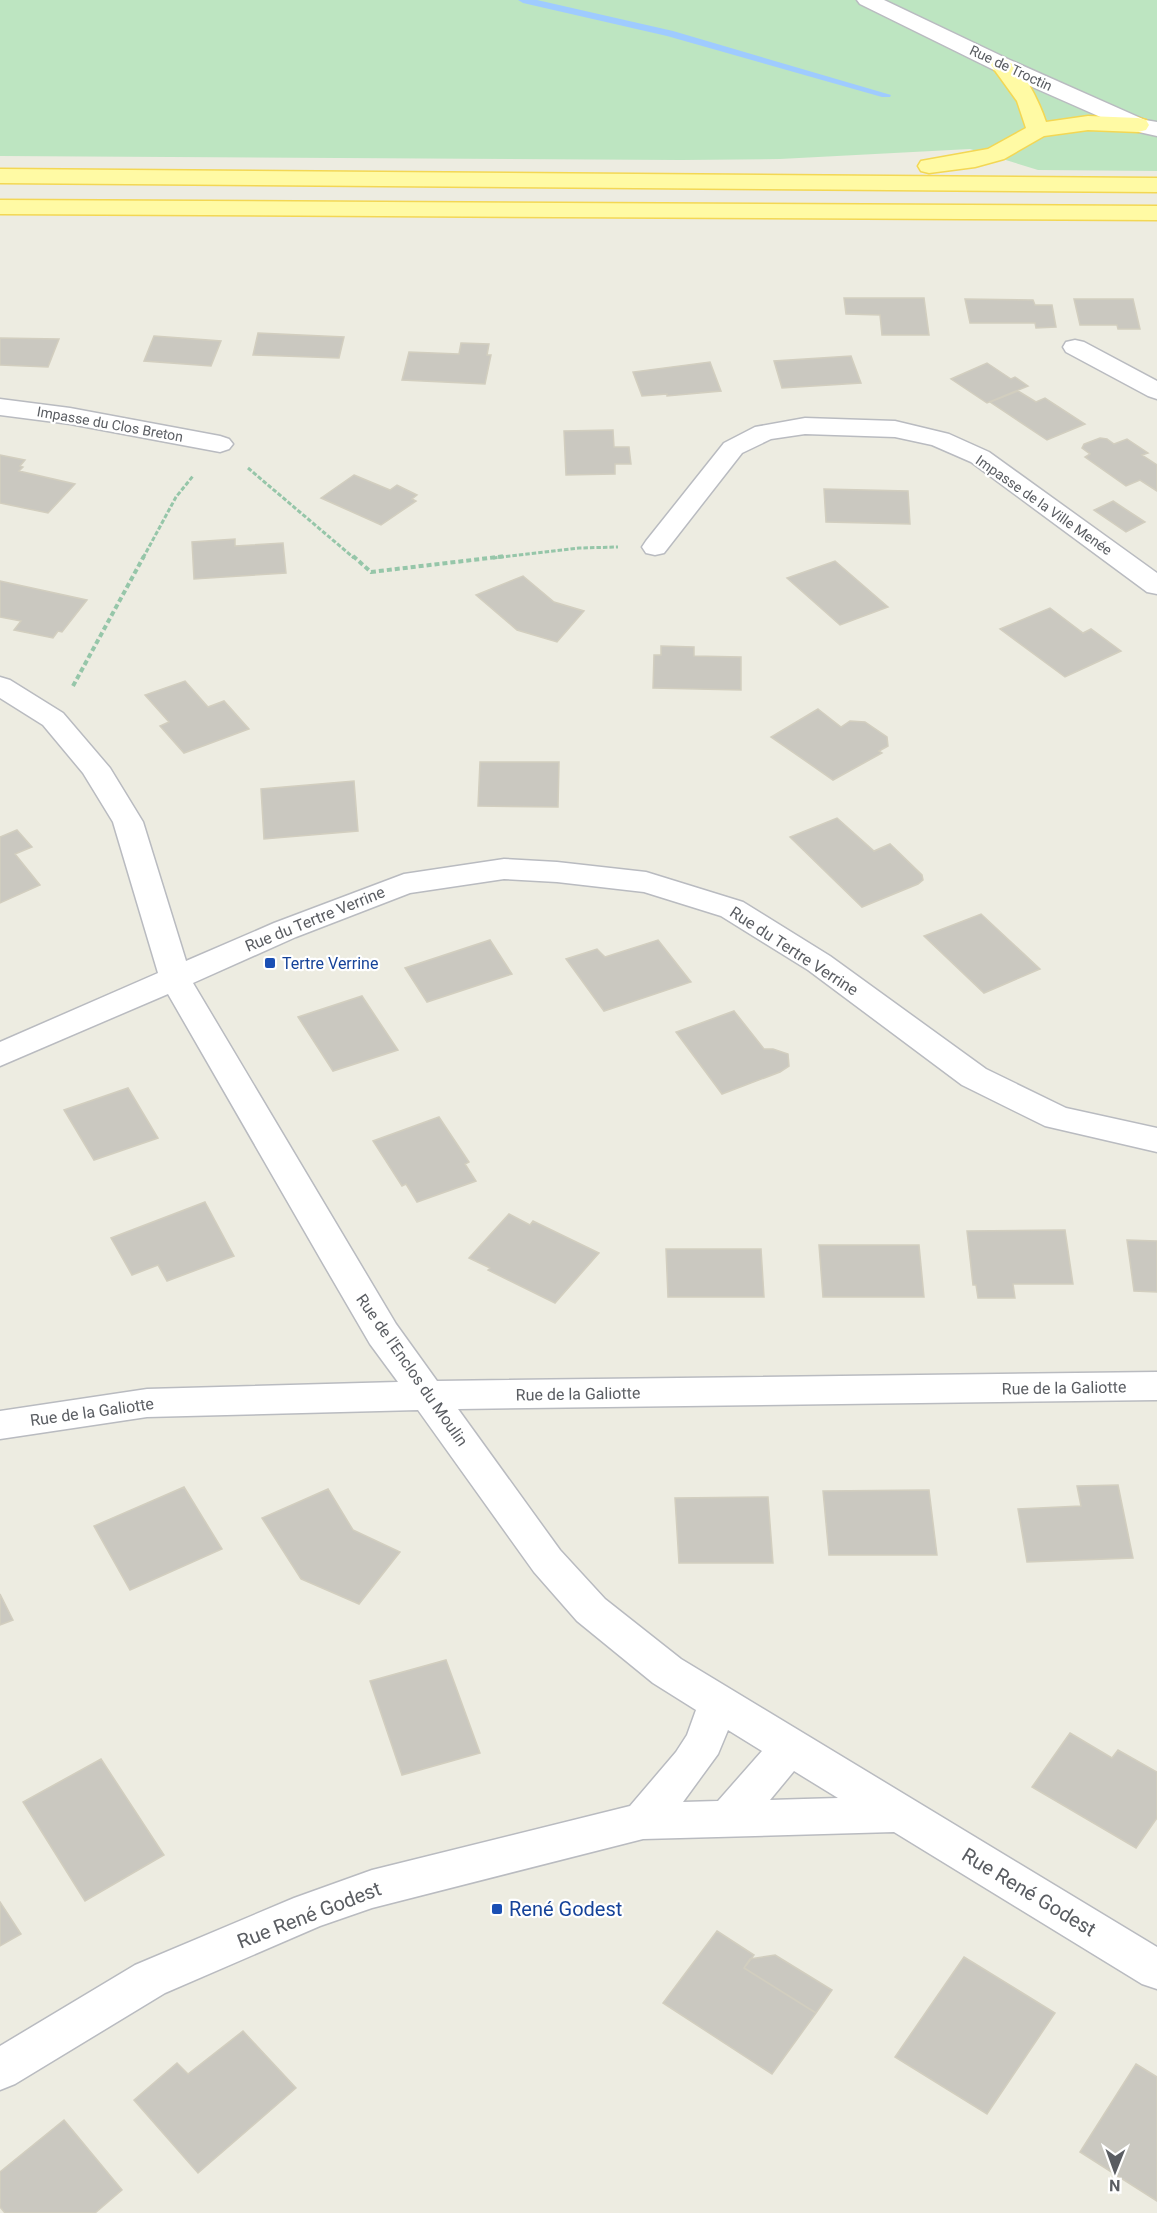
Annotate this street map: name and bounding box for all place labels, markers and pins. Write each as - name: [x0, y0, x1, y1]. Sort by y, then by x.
- place label: Tertre Verrine: [282, 954, 378, 973]
- marker: Tertre Verrine: [263, 956, 277, 970]
- place label: René Godest: [509, 1897, 622, 1921]
- marker: René Godest: [490, 1902, 504, 1916]

